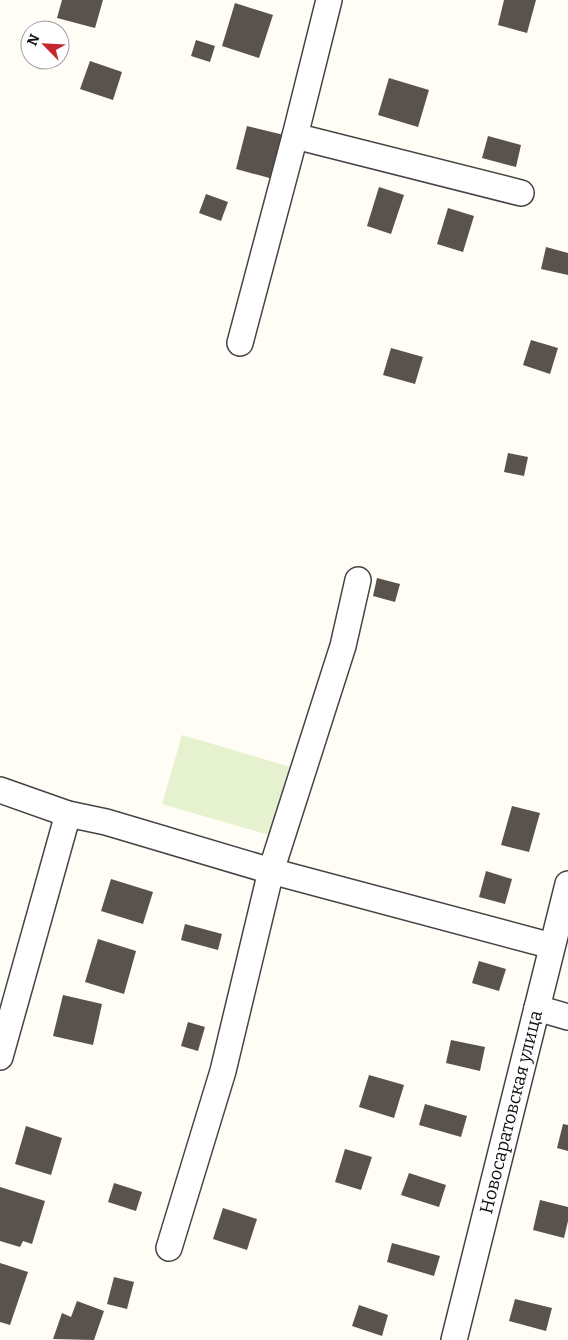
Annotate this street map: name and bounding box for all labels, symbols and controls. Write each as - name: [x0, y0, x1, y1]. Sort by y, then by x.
- north arrow: [20, 20, 70, 70]
- text: N: [24, 31, 44, 48]
- street label: Новосаратовская улица: [475, 1008, 547, 1216]

